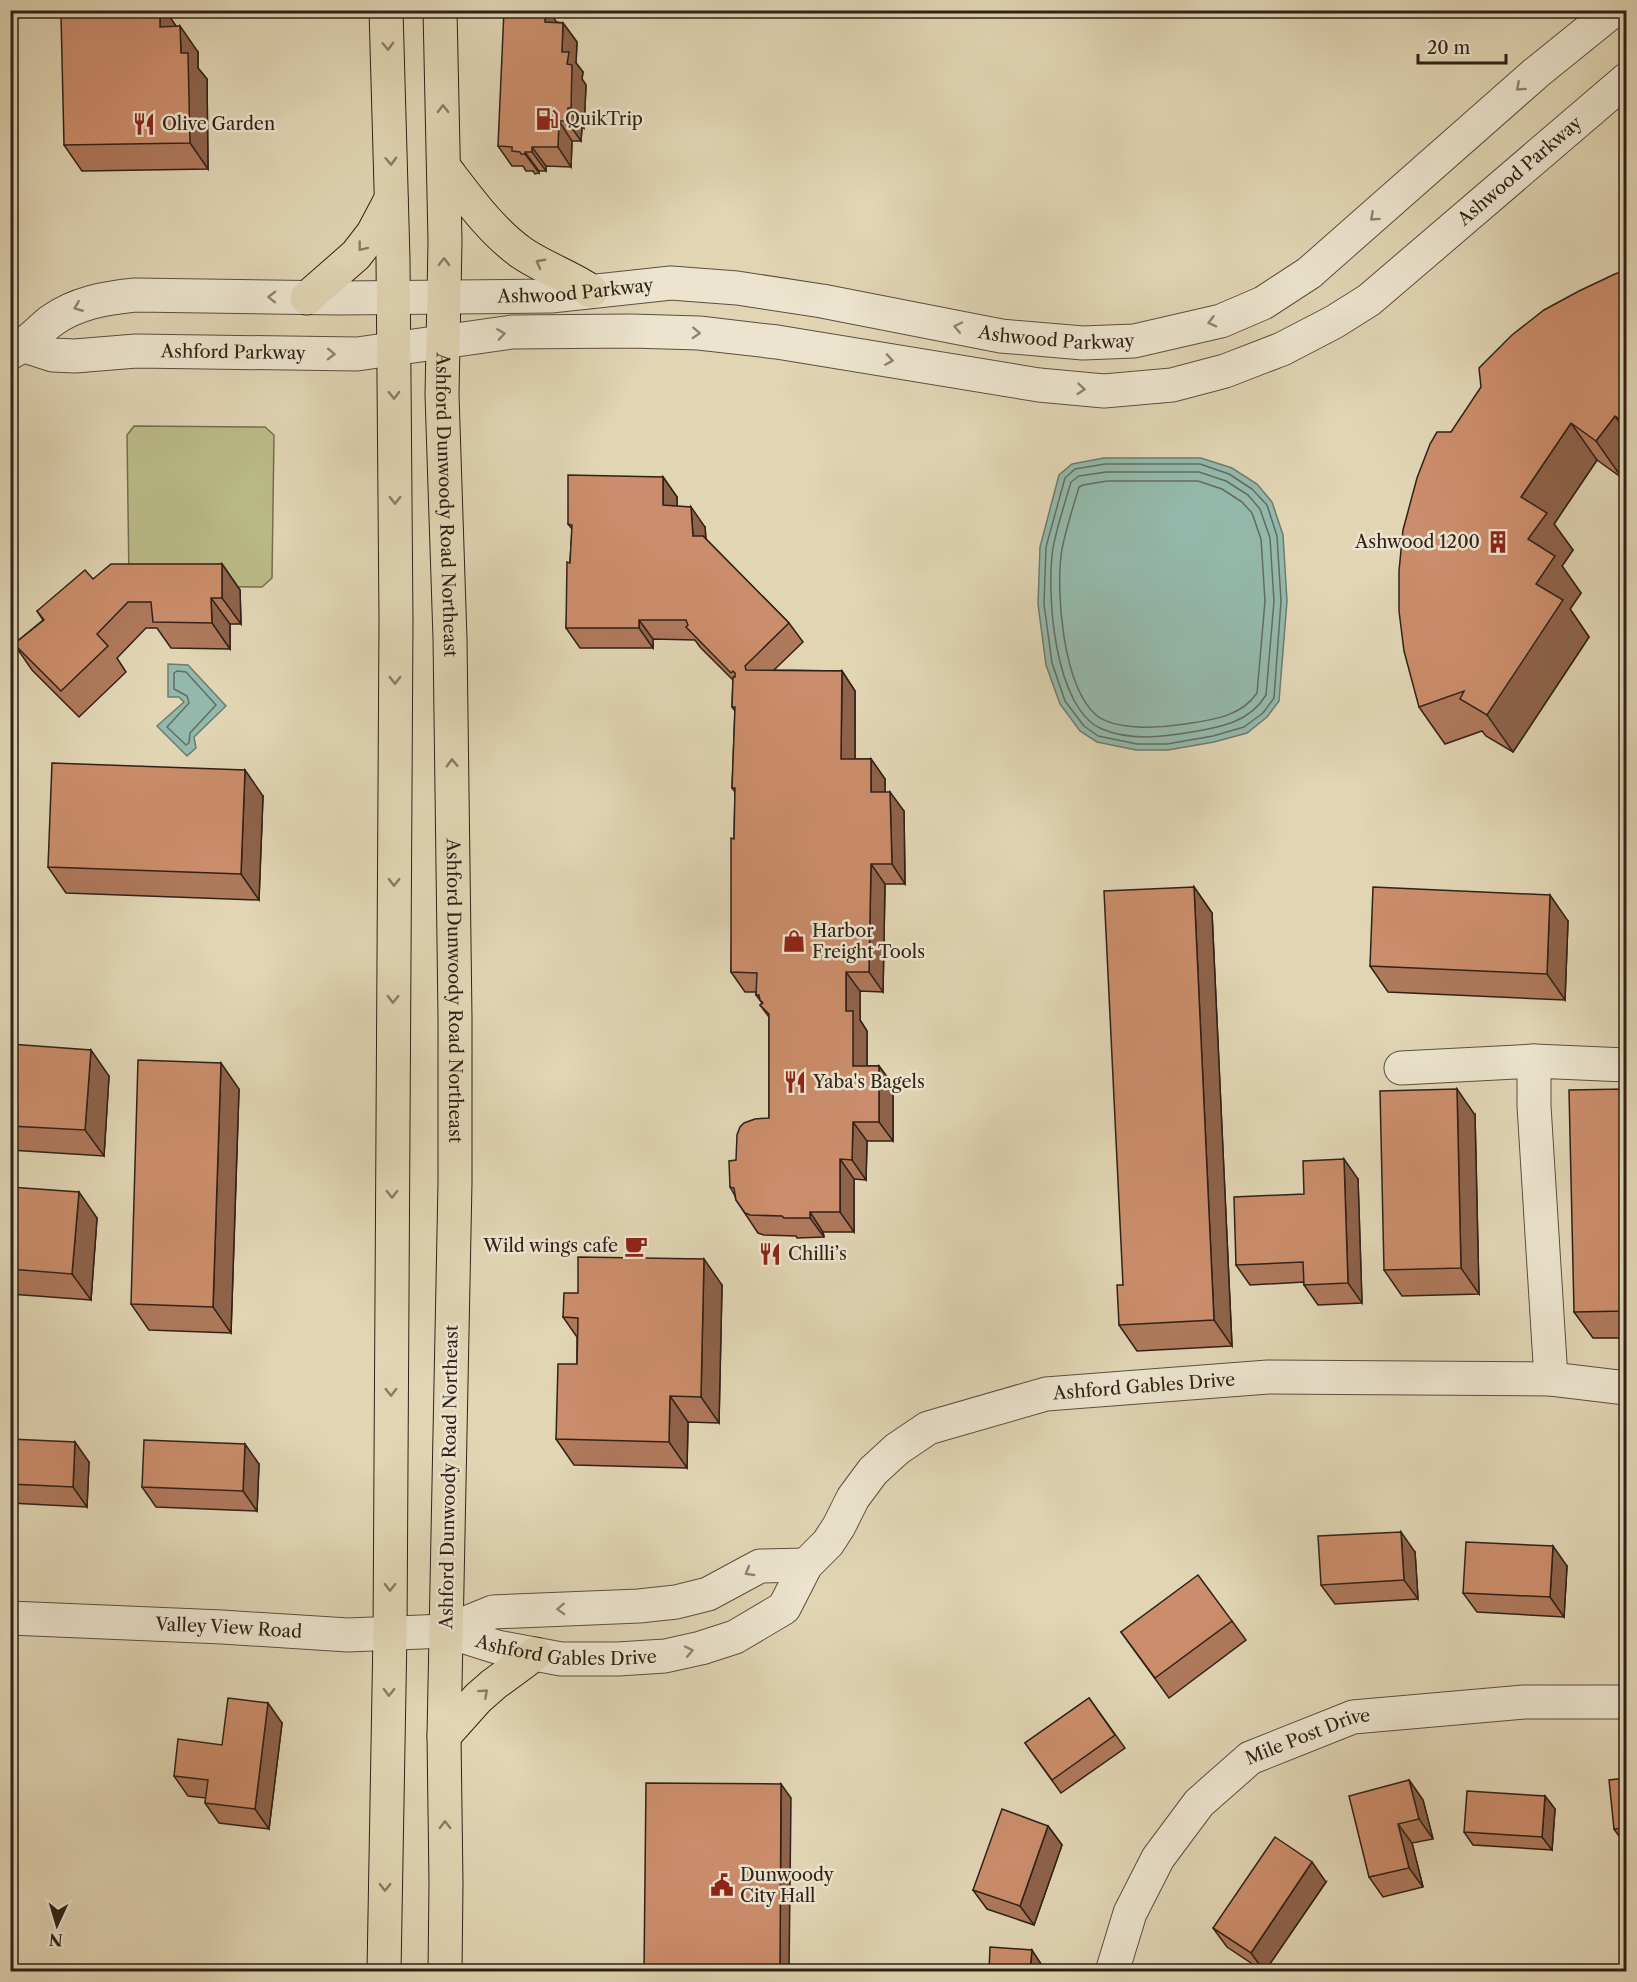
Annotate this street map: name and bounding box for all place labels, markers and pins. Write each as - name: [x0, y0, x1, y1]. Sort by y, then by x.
- fuel station icon: QuikTrip: [534, 106, 560, 132]
- place label: QuikTrip: [565, 108, 643, 130]
- restaurant icon: Olive Garden: [131, 111, 157, 137]
- place label: Olive Garden: [162, 113, 275, 135]
- building icon: Ashwood 1200: [1485, 529, 1511, 555]
- place label: Ashwood 1200: [1354, 531, 1480, 553]
- place label: Harbor Freight Tools: [812, 920, 925, 963]
- shop icon: Harbor Freight Tools: [781, 928, 807, 954]
- restaurant icon: Yaba's Bagels: [782, 1069, 808, 1095]
- place label: Yaba's Bagels: [812, 1071, 925, 1093]
- cafe icon: Wild wings cafe: [623, 1233, 649, 1259]
- place label: Wild wings cafe: [482, 1235, 618, 1257]
- restaurant icon: Chilli’s: [757, 1241, 783, 1267]
- place label: Chilli’s: [788, 1243, 847, 1265]
- place label: Dunwoody City Hall: [740, 1864, 835, 1907]
- public building icon: Dunwoody City Hall: [709, 1872, 735, 1898]

